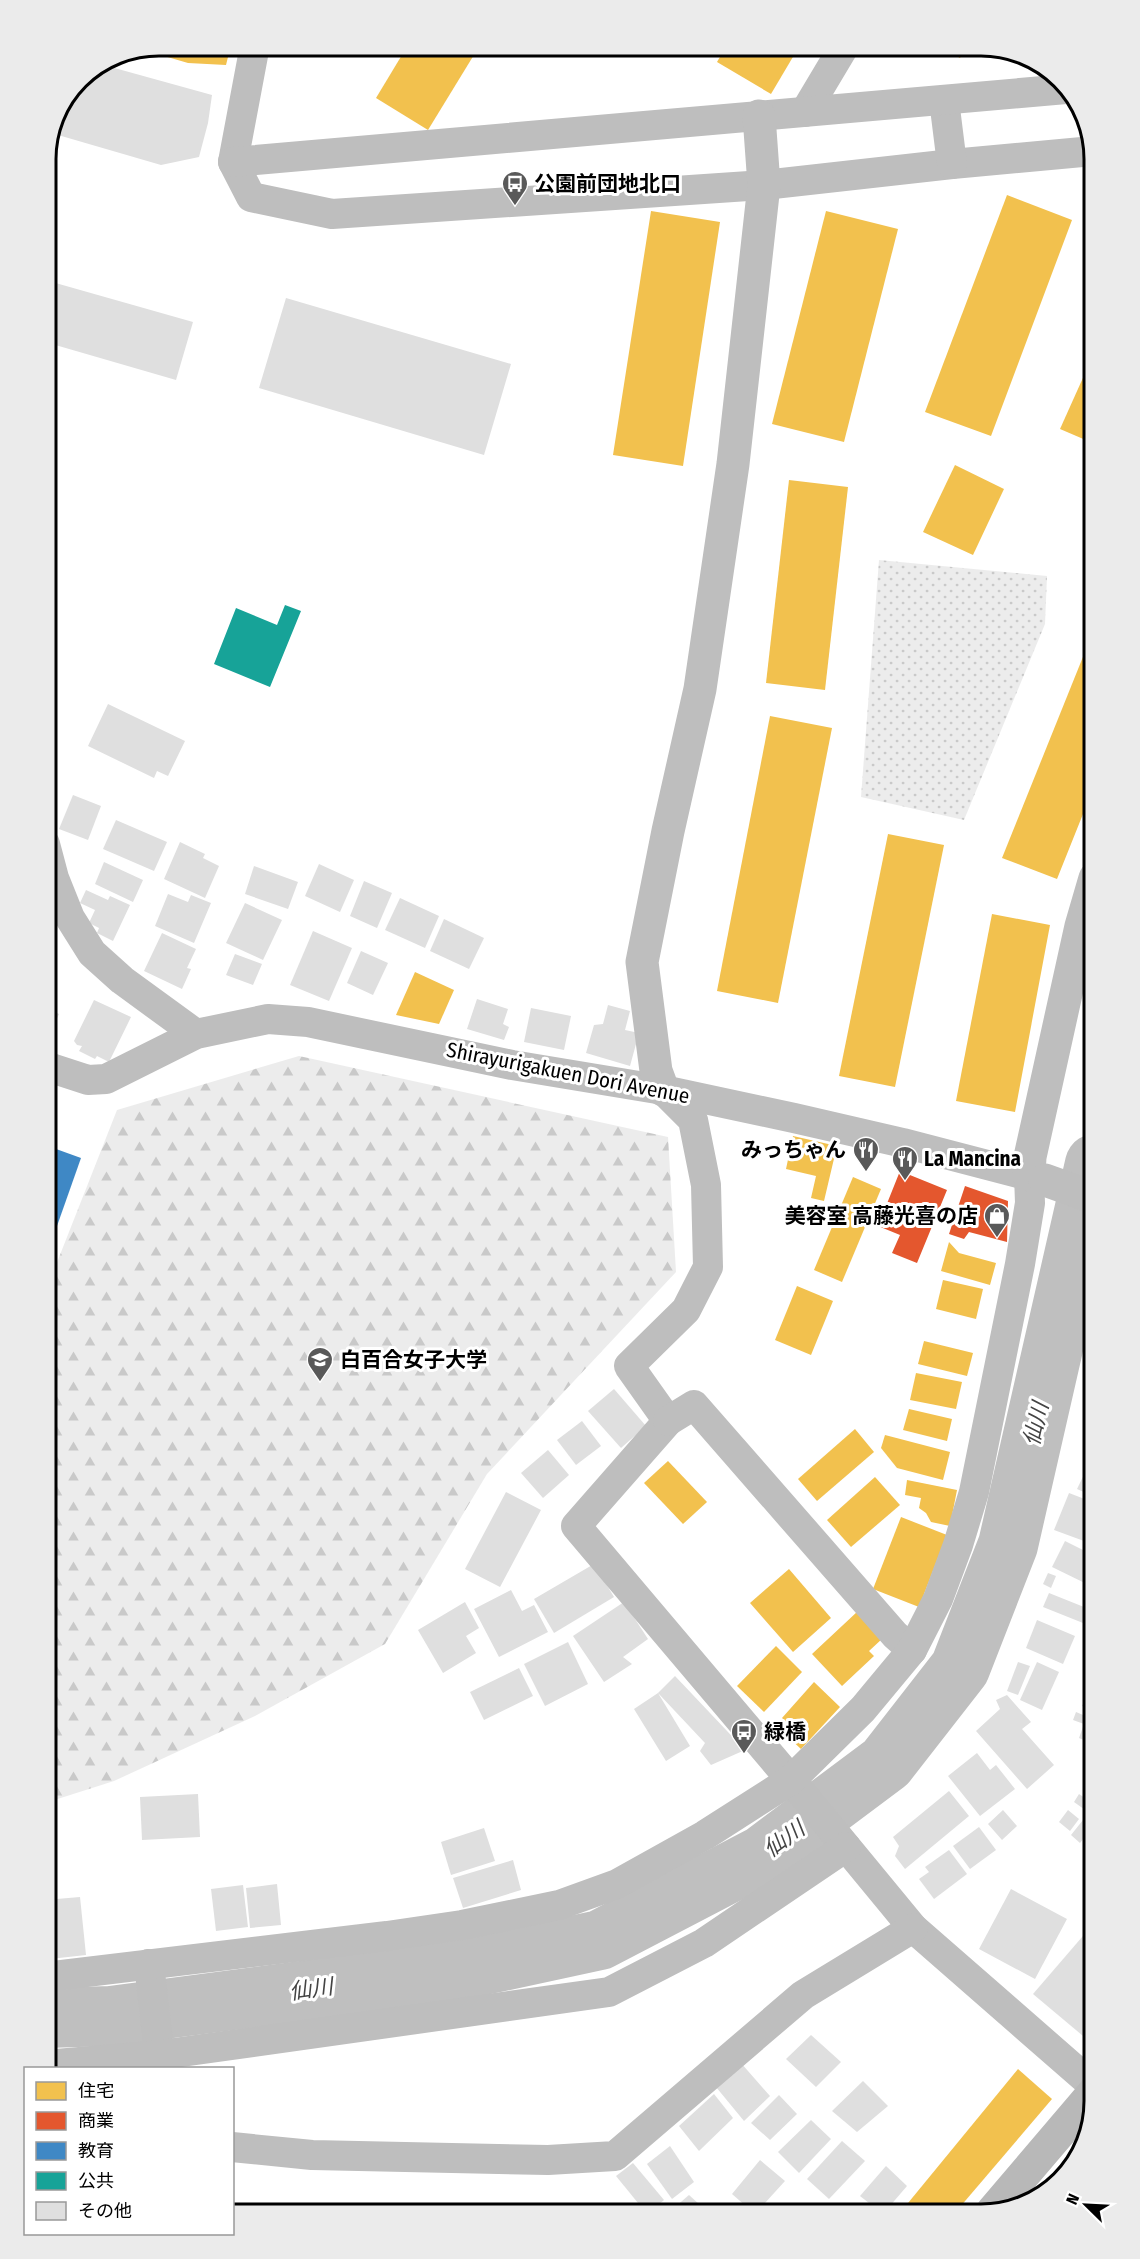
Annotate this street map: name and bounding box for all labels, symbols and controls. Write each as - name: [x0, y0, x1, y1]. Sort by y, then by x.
- bus stop icon: 公園前団地北口: [500, 169, 530, 207]
- place label: 公園前団地北口: [534, 171, 681, 197]
- street label: Shirayurigakuen Dori Avenue: [444, 1037, 692, 1109]
- restaurant icon: みっちゃん: [851, 1135, 881, 1173]
- place label: みっちゃん: [741, 1137, 846, 1163]
- restaurant icon: La Mancina: [890, 1144, 920, 1182]
- place label: La Mancina: [924, 1146, 1021, 1172]
- shop icon: 美容室 高藤光喜の店: [982, 1201, 1012, 1239]
- place label: 美容室 高藤光喜の店: [785, 1203, 978, 1229]
- school or university icon: 白百合女子大学: [305, 1345, 335, 1383]
- place label: 白百合女子大学: [340, 1347, 487, 1373]
- water label: 仙川: [1018, 1398, 1055, 1448]
- bus stop icon: 緑橋: [729, 1717, 759, 1755]
- place label: 緑橋: [764, 1719, 806, 1745]
- water label: 仙川: [758, 1814, 811, 1863]
- water label: 仙川: [287, 1972, 337, 2005]
- legend: [24, 2067, 234, 2235]
- text: 住宅: [78, 2080, 114, 2102]
- text: 商業: [78, 2110, 114, 2132]
- text: 教育: [78, 2140, 114, 2162]
- text: 公共: [78, 2170, 114, 2192]
- north arrow: [1056, 2175, 1116, 2235]
- text: N: [1062, 2191, 1083, 2207]
- text: その他: [78, 2200, 132, 2222]

